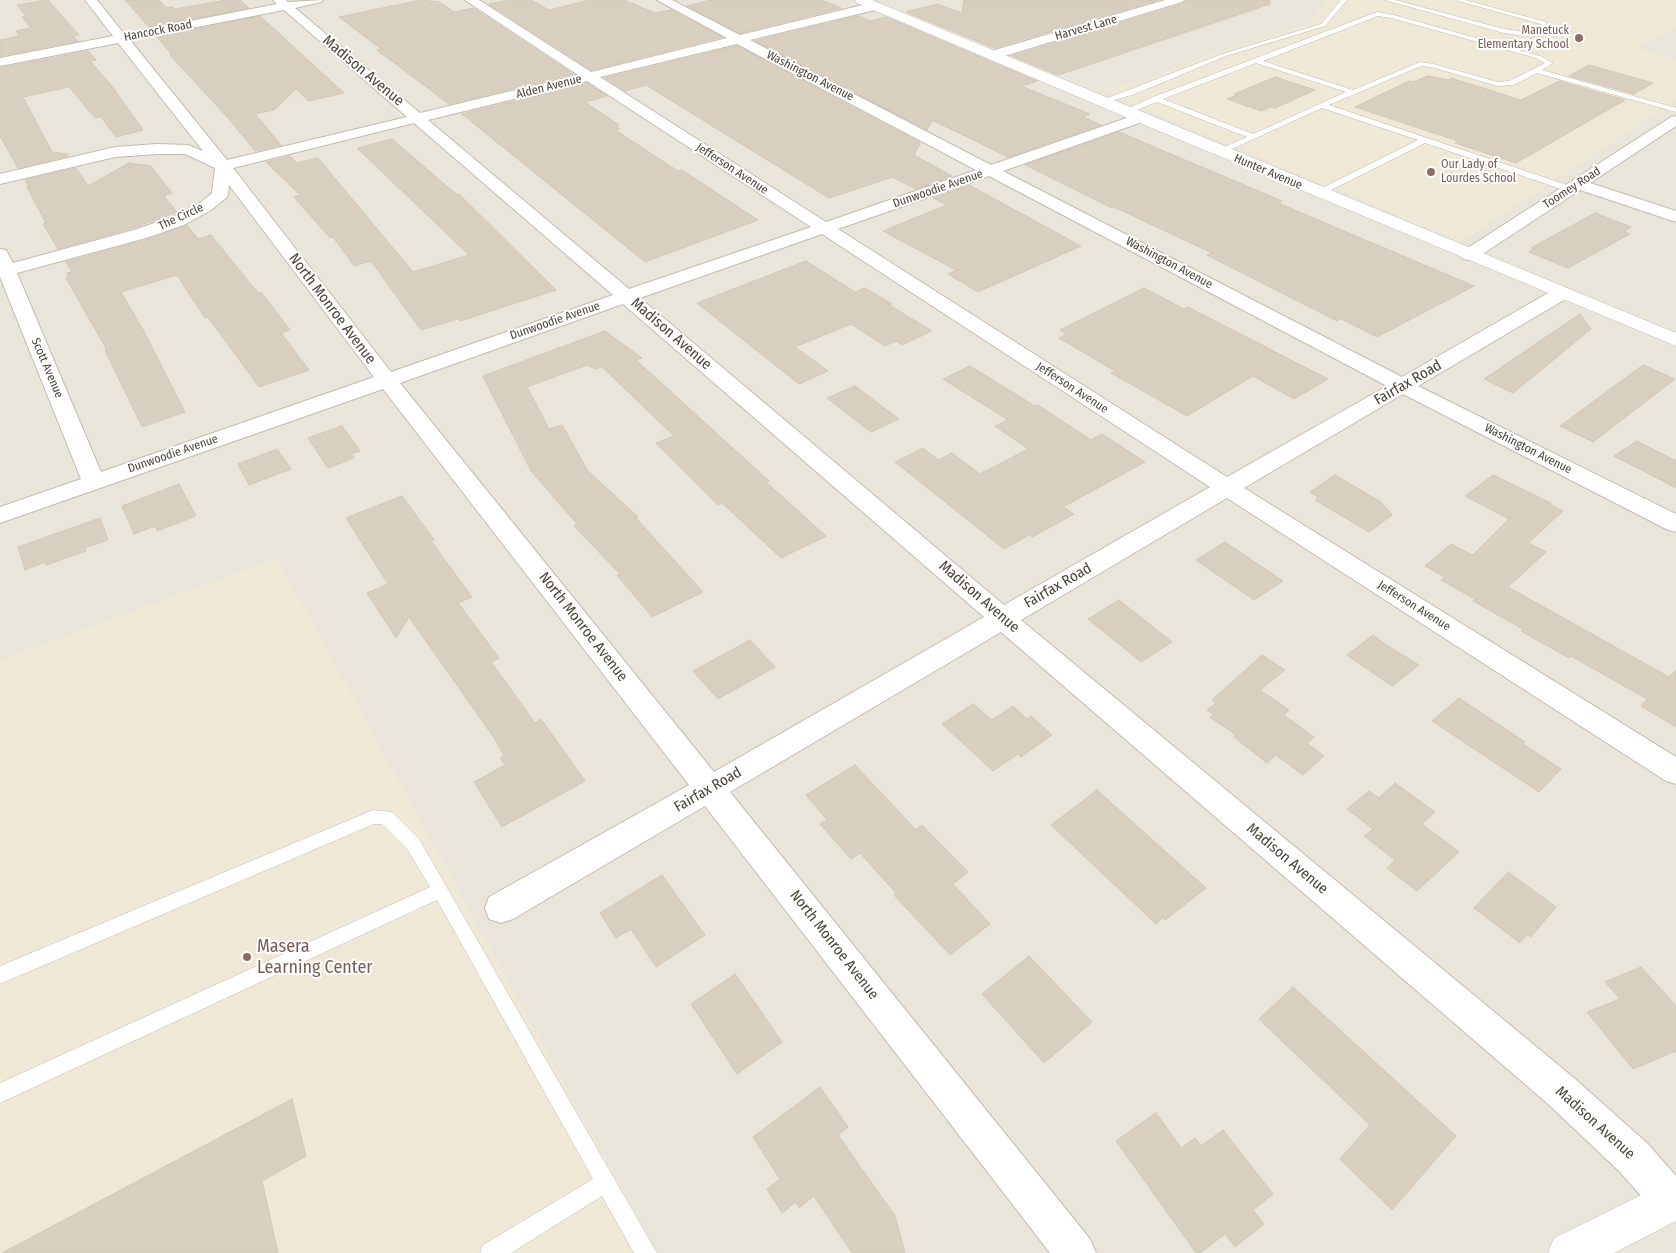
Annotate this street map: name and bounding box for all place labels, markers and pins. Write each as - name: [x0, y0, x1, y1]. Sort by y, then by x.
- place label: Manetuck Elementary School: [1478, 24, 1569, 52]
- marker: Manetuck Elementary School: [1573, 32, 1585, 44]
- place label: Our Lady of Lourdes School: [1441, 158, 1516, 186]
- marker: Our Lady of Lourdes School: [1425, 166, 1437, 178]
- place label: Masera Learning Center: [257, 936, 373, 979]
- marker: Masera Learning Center: [241, 951, 253, 963]

